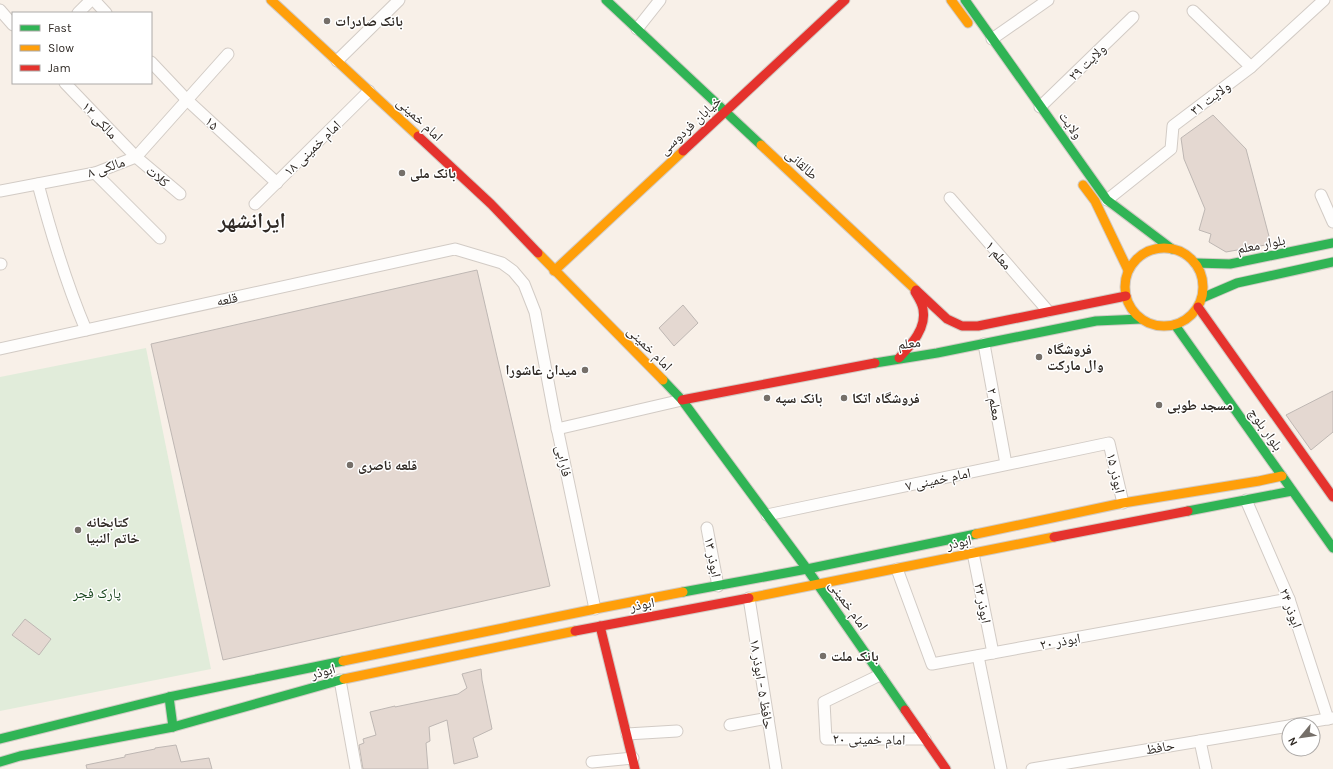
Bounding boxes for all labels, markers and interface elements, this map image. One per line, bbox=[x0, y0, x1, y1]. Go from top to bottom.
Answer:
legend bbox=[12, 12, 152, 84]
place label: بانک صادرات bbox=[335, 13, 403, 30]
marker: بانک صادرات bbox=[322, 16, 332, 26]
text: Fast bbox=[48, 21, 72, 35]
street label: ولایت ۲۹ bbox=[1065, 40, 1110, 84]
text: Slow bbox=[48, 41, 74, 55]
text: Jam bbox=[48, 61, 71, 75]
street label: ولایت ۳۱ bbox=[1187, 78, 1234, 119]
street label: خیابان فردوسی bbox=[656, 92, 725, 159]
street label: امام خمینی bbox=[392, 94, 446, 146]
street label: مالکی ۱۲ bbox=[78, 98, 121, 143]
street label: ولایت bbox=[1055, 108, 1086, 142]
street label: ۱۵ bbox=[201, 113, 222, 134]
street label: امام خمینی ۱۸ bbox=[280, 117, 345, 180]
street label: طالقانی bbox=[782, 145, 821, 184]
street label: مالکی ۸ bbox=[85, 153, 127, 182]
street label: کلات bbox=[143, 162, 173, 191]
place label: بانک ملی bbox=[410, 165, 456, 182]
marker: بانک ملی bbox=[397, 168, 407, 178]
district label: ایرانشهر bbox=[217, 208, 286, 234]
street label: بلوار معلم bbox=[1235, 231, 1287, 258]
street label: معلم ۱ bbox=[981, 237, 1016, 274]
street label: قلعه bbox=[215, 289, 239, 310]
street label: امام خمینی bbox=[623, 322, 676, 375]
street label: معلم bbox=[897, 334, 922, 354]
place label: فروشگاه وال مارکت bbox=[1047, 341, 1104, 374]
marker: فروشگاه وال مارکت bbox=[1034, 352, 1044, 362]
place label: میدان عاشورا bbox=[505, 362, 577, 379]
marker: میدان عاشورا bbox=[580, 365, 590, 375]
street label: معلم ۲ bbox=[982, 387, 1006, 422]
place label: بانک سپه bbox=[775, 390, 823, 407]
place label: فروشگاه اتکا bbox=[852, 390, 920, 407]
marker: بانک سپه bbox=[762, 393, 772, 403]
marker: فروشگاه اتکا bbox=[839, 393, 849, 403]
place label: مسجد طوبی bbox=[1167, 397, 1233, 414]
marker: مسجد طوبی bbox=[1154, 400, 1164, 410]
street label: بلوار بلوچ bbox=[1244, 404, 1287, 455]
street label: فارابی bbox=[552, 444, 575, 478]
street label: ابوذر ۱۵ bbox=[1103, 451, 1128, 495]
place label: قلعه ناصری bbox=[358, 457, 417, 474]
marker: قلعه ناصری bbox=[345, 460, 355, 470]
street label: امام خمینی ۷ bbox=[904, 464, 973, 496]
place label: کتابخانه خاتم النبیا bbox=[86, 514, 140, 548]
marker: کتابخانه خاتم النبیا bbox=[73, 525, 83, 535]
street label: ابوذر bbox=[944, 532, 973, 554]
street label: ابوذر ۱۳ bbox=[700, 535, 725, 579]
street label: امام خمینی bbox=[824, 577, 872, 634]
street label: ابوذر ۲۲ bbox=[970, 581, 995, 625]
park label: پارک فجر bbox=[72, 585, 121, 602]
street label: ابوذر ۲۴ bbox=[1276, 586, 1306, 630]
street label: ابوذر bbox=[627, 594, 656, 615]
street label: ابوذر ۲۰ bbox=[1038, 630, 1082, 653]
street label: حافظ ۵ - ابوذر ۱۸ bbox=[746, 638, 777, 731]
place label: بانک ملت bbox=[831, 648, 879, 665]
marker: بانک ملت bbox=[818, 651, 828, 661]
street label: ابوذر bbox=[308, 660, 337, 683]
north arrow bbox=[1281, 717, 1321, 757]
street label: امام خمینی ۲۰ bbox=[832, 730, 906, 750]
text: N bbox=[1285, 735, 1300, 748]
street label: حافظ bbox=[1144, 737, 1176, 758]

